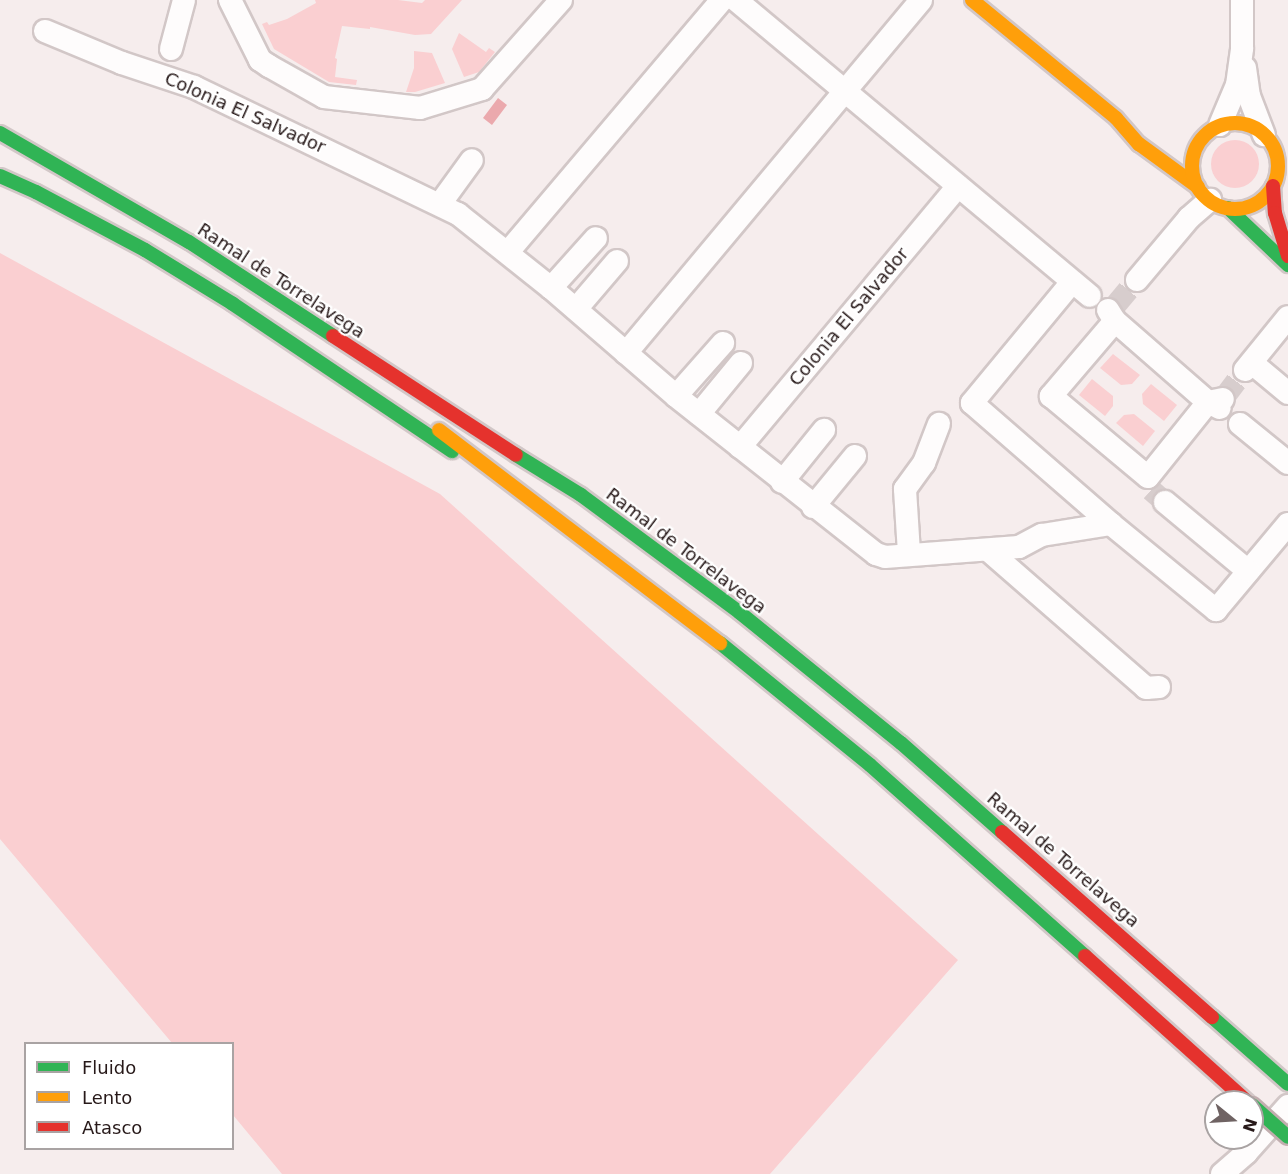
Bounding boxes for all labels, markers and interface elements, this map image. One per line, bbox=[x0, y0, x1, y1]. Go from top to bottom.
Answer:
street label: Colonia El Salvador bbox=[161, 68, 329, 158]
street label: Ramal de Torrelavega bbox=[193, 219, 369, 343]
street label: Colonia El Salvador bbox=[785, 243, 913, 391]
street label: Ramal de Torrelavega bbox=[602, 484, 770, 618]
street label: Ramal de Torrelavega bbox=[982, 788, 1144, 932]
legend bbox=[24, 1042, 234, 1150]
text: Fluido bbox=[82, 1057, 136, 1078]
text: Lento bbox=[82, 1087, 132, 1108]
north arrow bbox=[1204, 1090, 1264, 1150]
text: N bbox=[1239, 1116, 1261, 1134]
text: Atasco bbox=[82, 1117, 142, 1138]

